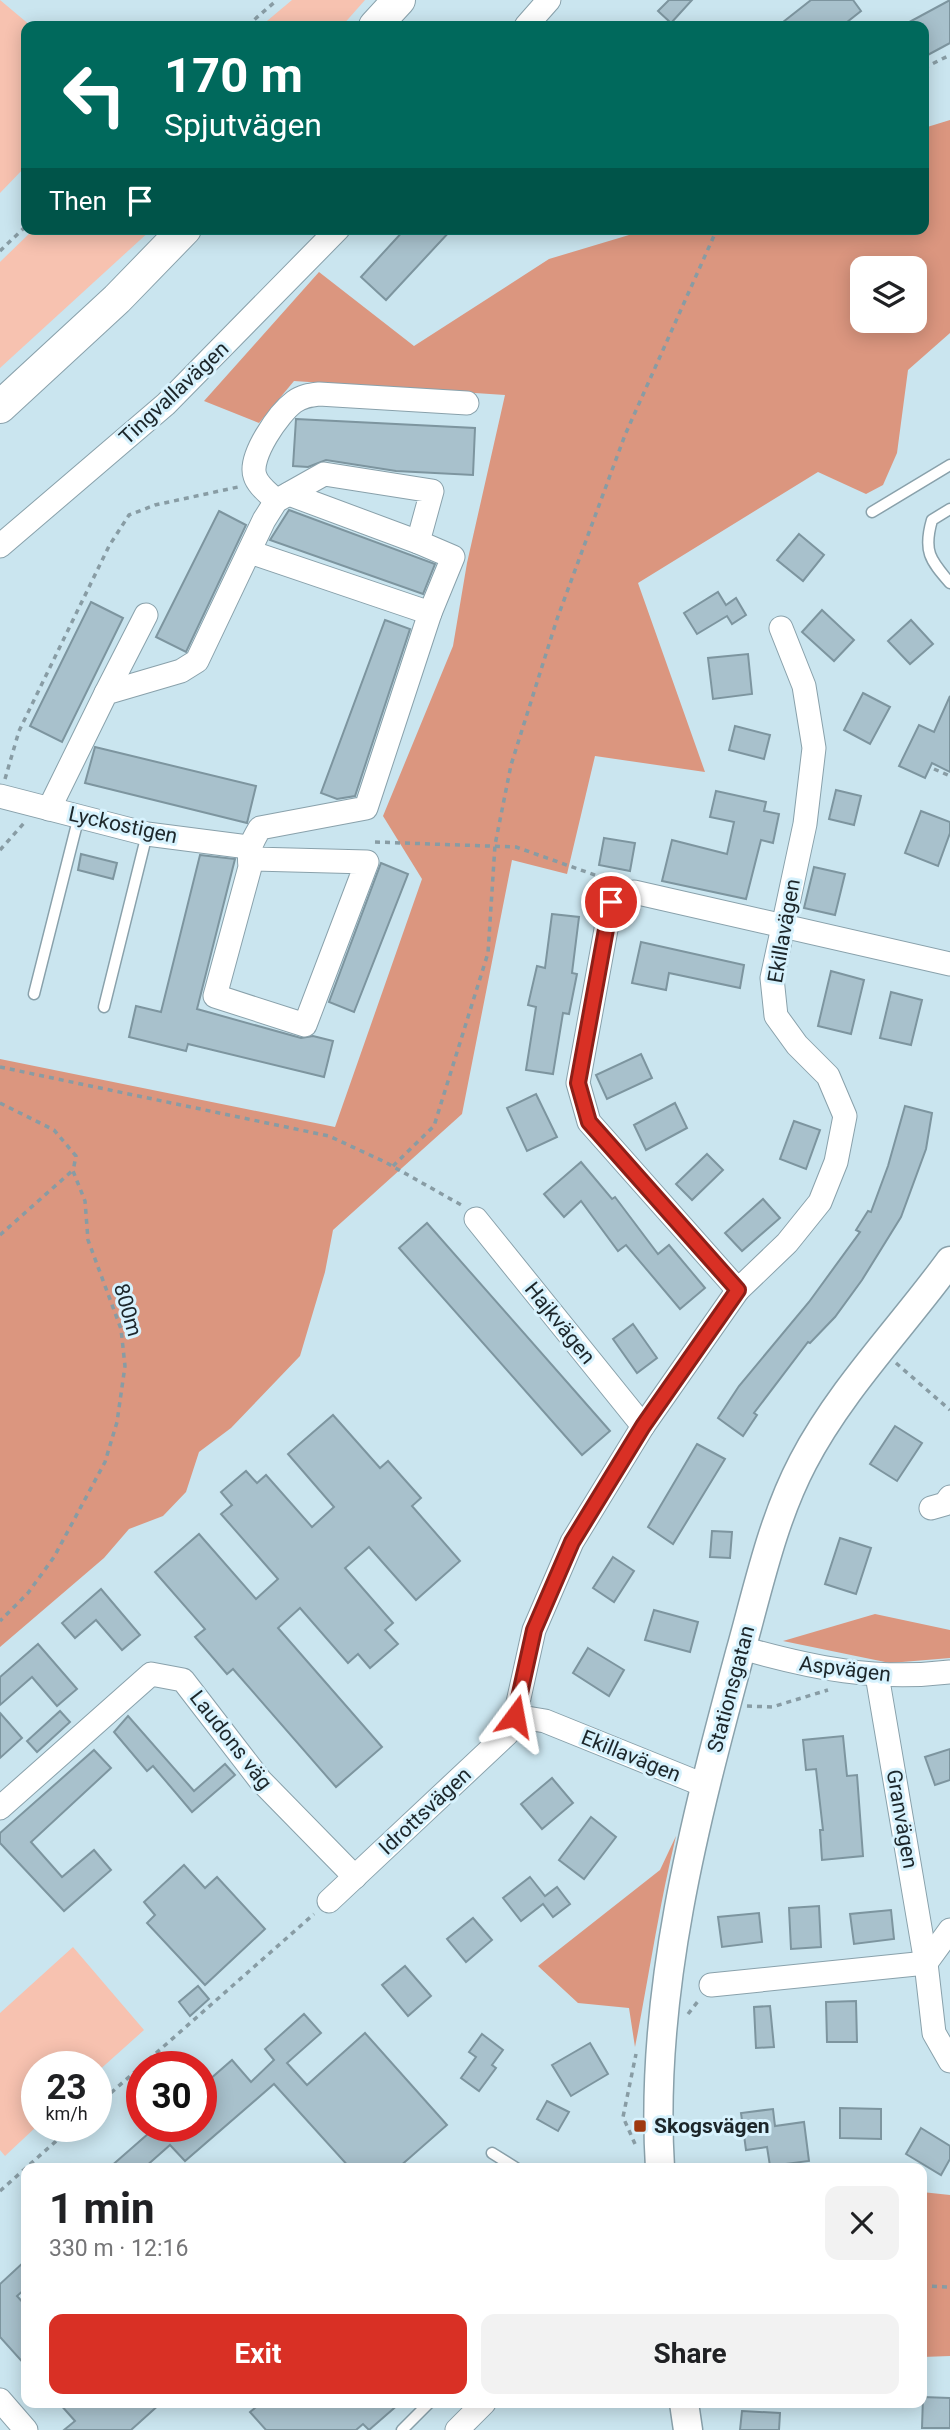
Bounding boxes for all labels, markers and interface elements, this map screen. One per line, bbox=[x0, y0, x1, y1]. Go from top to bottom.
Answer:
text: 170 m bbox=[164, 47, 303, 104]
icon: left bbox=[49, 49, 140, 140]
text: Spjutvägen bbox=[164, 106, 322, 144]
icon: arrive bbox=[121, 182, 159, 220]
text: Then bbox=[49, 186, 107, 216]
map controls bbox=[850, 256, 927, 333]
button: layers bbox=[850, 256, 927, 333]
street label: Tingvallavägen bbox=[115, 337, 233, 449]
street label: Lyckostigen bbox=[66, 802, 180, 848]
pin bbox=[581, 872, 641, 932]
street label: Ekillavägen bbox=[763, 877, 805, 985]
icon: arrive bbox=[592, 883, 630, 921]
street label: Hajkvägen bbox=[520, 1277, 600, 1369]
street label: 800m bbox=[109, 1281, 147, 1339]
street label: Stationsgatan bbox=[703, 1623, 759, 1755]
street label: Aspvägen bbox=[798, 1651, 892, 1687]
position arrow bbox=[478, 1679, 552, 1753]
street label: Laudons väg bbox=[185, 1686, 277, 1794]
street label: Ekillavägen bbox=[578, 1725, 684, 1787]
street label: Idrottsvägen bbox=[374, 1762, 476, 1860]
street label: Granvägen bbox=[881, 1768, 923, 1870]
speed limit sign: 30 bbox=[126, 2051, 217, 2142]
text: 23 bbox=[46, 2067, 87, 2108]
text: km/h bbox=[45, 2103, 88, 2124]
place label: Skogsvägen bbox=[654, 2114, 770, 2138]
marker: Skogsvägen bbox=[632, 2118, 648, 2134]
text: 1 min bbox=[49, 2184, 155, 2233]
button: close bbox=[825, 2186, 899, 2260]
text: 330 m · 12:16 bbox=[49, 2235, 188, 2262]
button: Exit bbox=[49, 2314, 467, 2394]
button: Share bbox=[481, 2314, 899, 2394]

